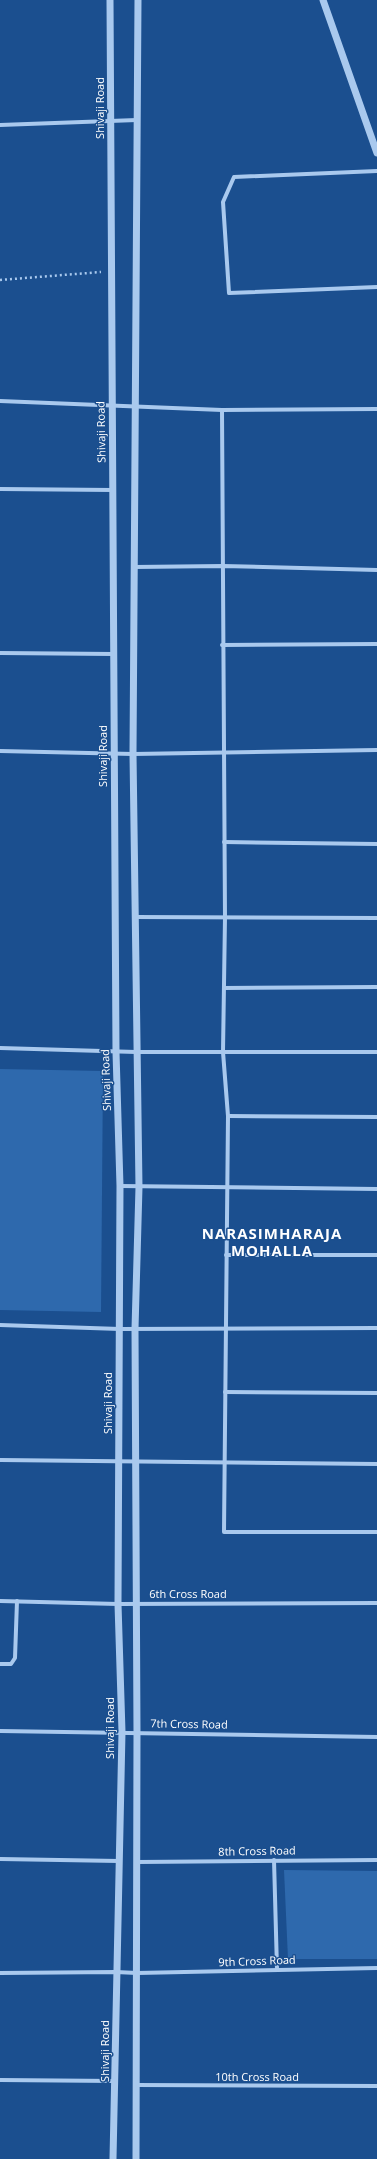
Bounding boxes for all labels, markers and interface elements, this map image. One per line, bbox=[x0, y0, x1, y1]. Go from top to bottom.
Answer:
street label: Shivaji Road bbox=[92, 77, 107, 139]
street label: Shivaji Road bbox=[92, 401, 109, 463]
street label: Shivaji Road bbox=[95, 725, 110, 787]
street label: Shivaji Road bbox=[97, 1049, 114, 1111]
district label: NARASIMHARAJA MOHALLA bbox=[202, 1223, 342, 1260]
street label: Shivaji Road bbox=[100, 1372, 115, 1434]
street label: 6th Cross Road bbox=[149, 1586, 227, 1601]
street label: Shivaji Road bbox=[102, 1697, 117, 1759]
street label: 7th Cross Road bbox=[150, 1715, 228, 1732]
street label: 8th Cross Road bbox=[218, 1842, 296, 1859]
street label: 9th Cross Road bbox=[218, 1952, 296, 1969]
street label: Shivaji Road bbox=[97, 2020, 112, 2082]
street label: 10th Cross Road bbox=[215, 2069, 299, 2084]

